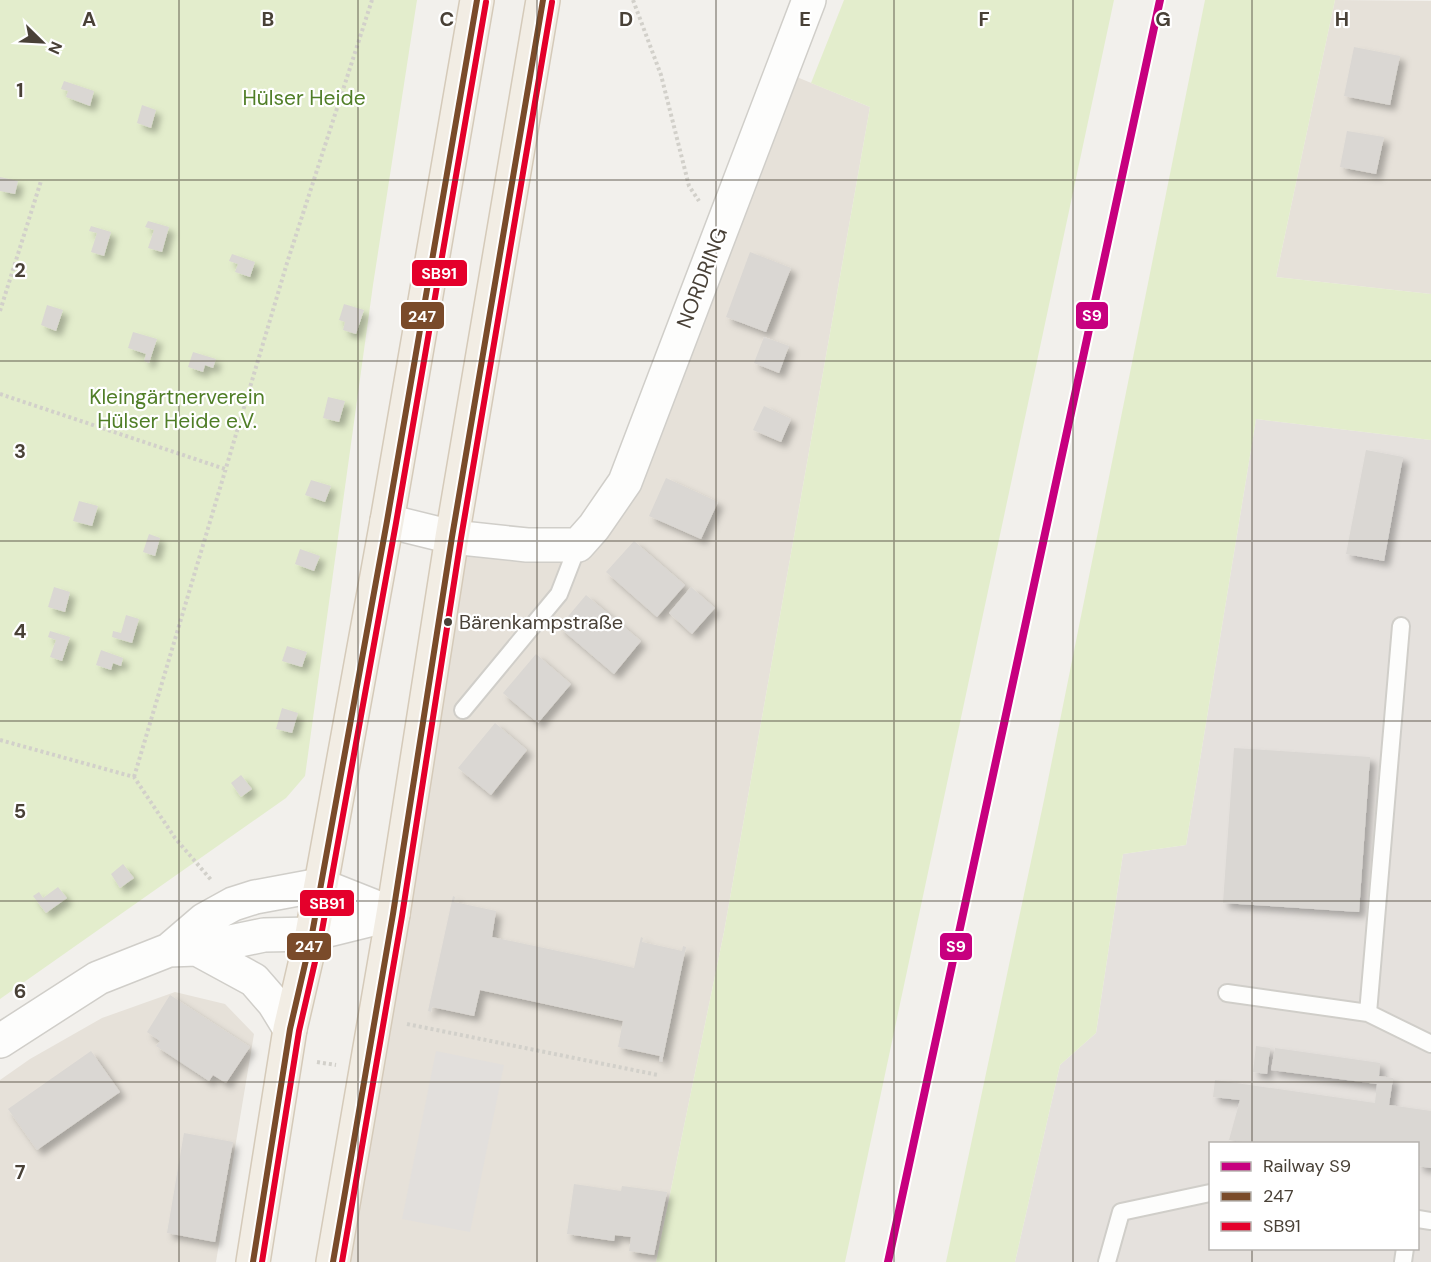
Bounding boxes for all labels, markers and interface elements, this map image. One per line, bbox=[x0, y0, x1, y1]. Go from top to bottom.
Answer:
text: A bbox=[82, 6, 96, 32]
text: B bbox=[262, 6, 274, 32]
text: C bbox=[440, 6, 454, 32]
text: D bbox=[619, 6, 633, 32]
text: E bbox=[799, 6, 811, 32]
text: F bbox=[978, 6, 990, 32]
text: G bbox=[1155, 6, 1171, 32]
text: H bbox=[1335, 6, 1349, 32]
north arrow bbox=[12, 12, 72, 72]
text: N bbox=[43, 38, 67, 57]
text: 1 bbox=[16, 77, 24, 103]
park label: Hülser Heide bbox=[242, 84, 366, 112]
street label: NORDRING bbox=[670, 224, 734, 332]
text: 2 bbox=[14, 257, 26, 283]
line badge: SB91 bbox=[411, 259, 468, 287]
text: SB91 bbox=[421, 263, 457, 284]
line badge: 247 bbox=[400, 301, 445, 330]
line badge: S9 bbox=[1075, 301, 1109, 330]
text: S9 bbox=[1082, 305, 1102, 326]
text: 247 bbox=[408, 306, 436, 327]
park label: Kleingärtnerverein Hülser Heide e.V. bbox=[89, 383, 265, 435]
text: 3 bbox=[14, 438, 26, 464]
place label: Bärenkampstraße bbox=[459, 609, 623, 635]
marker: Bärenkampstraße bbox=[442, 616, 454, 628]
text: 4 bbox=[14, 618, 27, 644]
text: 5 bbox=[14, 798, 26, 824]
line badge: SB91 bbox=[299, 889, 355, 917]
text: SB91 bbox=[309, 893, 345, 914]
line badge: 247 bbox=[286, 932, 332, 961]
line badge: S9 bbox=[939, 932, 973, 961]
text: 247 bbox=[295, 936, 323, 957]
text: S9 bbox=[946, 936, 966, 957]
text: 6 bbox=[14, 978, 26, 1004]
legend bbox=[1209, 1142, 1419, 1250]
text: Railway S9 bbox=[1263, 1154, 1351, 1178]
text: 7 bbox=[15, 1159, 26, 1185]
text: 247 bbox=[1263, 1184, 1294, 1208]
text: SB91 bbox=[1263, 1214, 1301, 1238]

